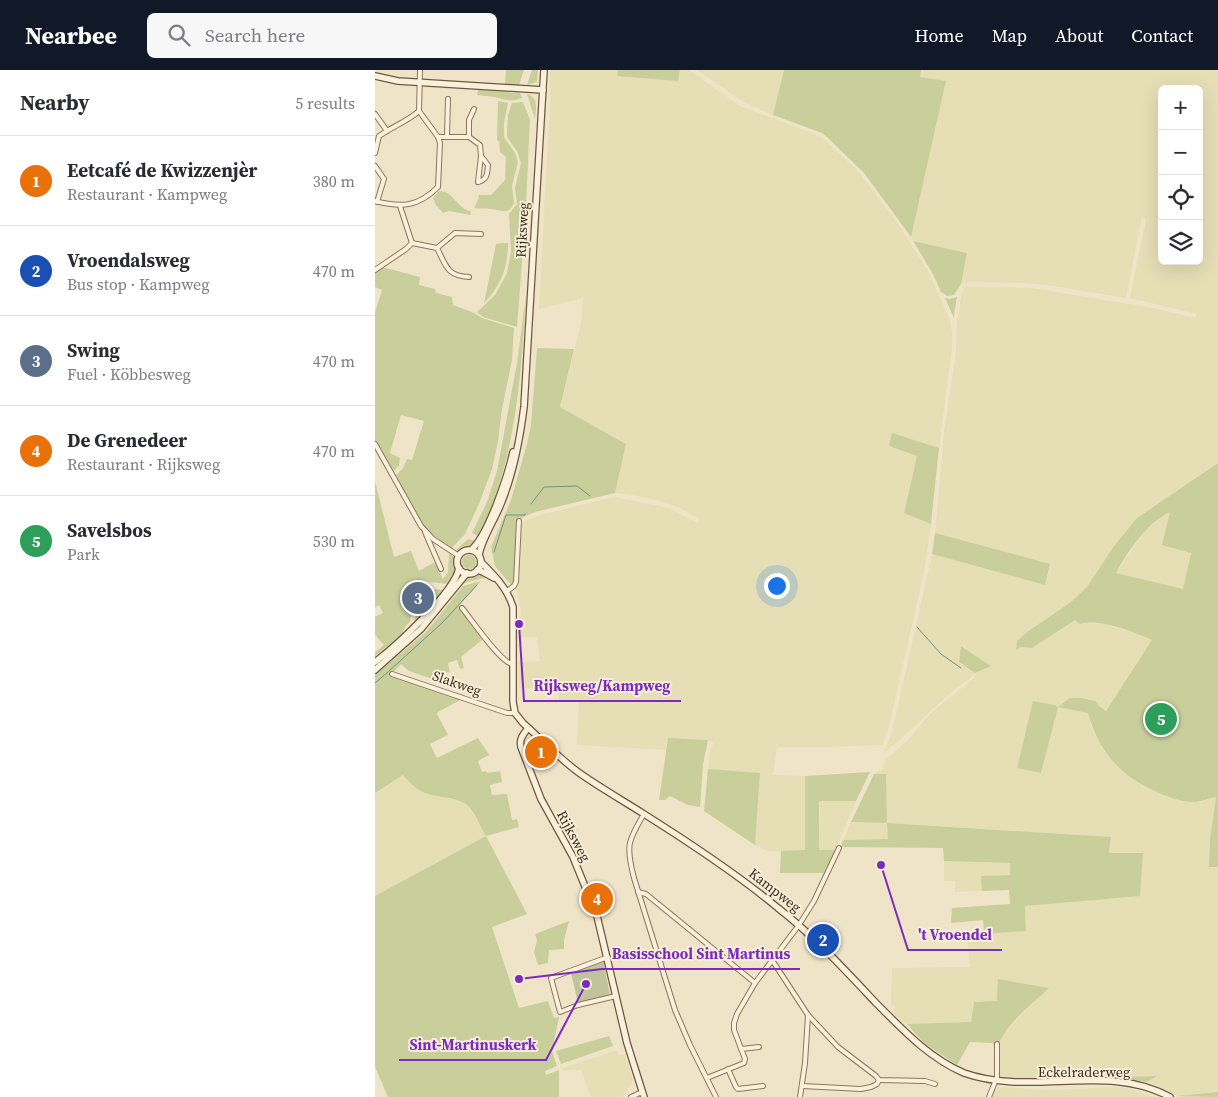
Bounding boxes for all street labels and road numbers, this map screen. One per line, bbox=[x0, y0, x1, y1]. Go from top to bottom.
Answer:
street label: Rijksweg bbox=[511, 202, 533, 258]
street label: Slakweg bbox=[430, 665, 484, 701]
street label: Rijksweg bbox=[552, 807, 596, 865]
street label: Kampweg bbox=[745, 863, 805, 917]
street label: Eckelraderweg bbox=[1038, 1062, 1130, 1082]

